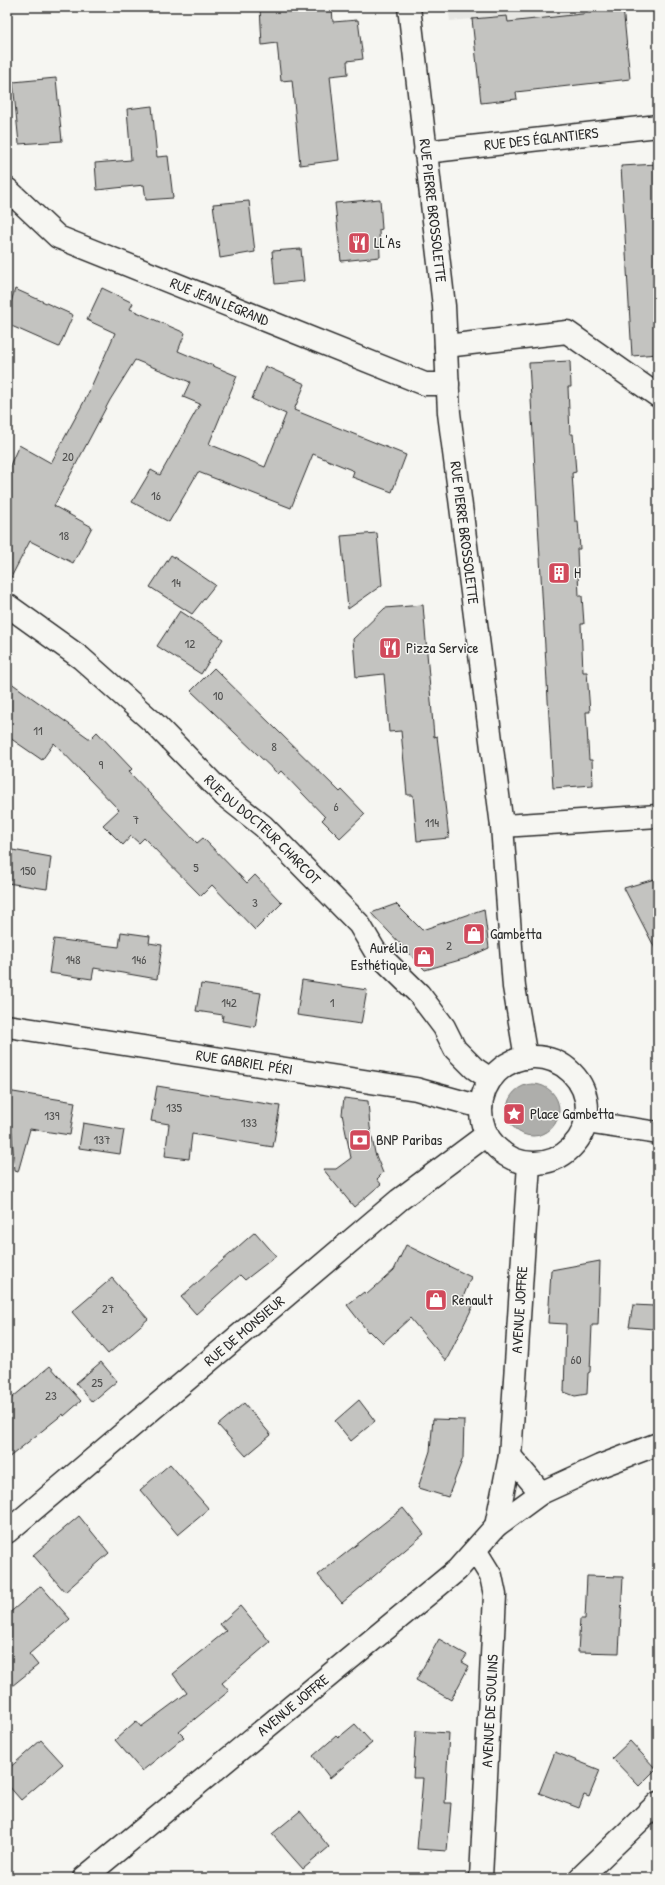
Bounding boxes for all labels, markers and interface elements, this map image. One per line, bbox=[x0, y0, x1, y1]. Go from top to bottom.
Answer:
street label: RUE DES ÉGLANTIERS bbox=[483, 122, 600, 155]
street label: RUE PIERRE BROSSOLETTE bbox=[415, 138, 452, 284]
restaurant icon: LL'As bbox=[346, 230, 372, 256]
place label: LL'As bbox=[374, 232, 401, 253]
street label: RUE JEAN LEGRAND bbox=[167, 272, 273, 331]
house number: 20 bbox=[62, 447, 74, 465]
street label: RUE PIERRE BROSSOLETTE bbox=[445, 460, 485, 606]
house number: 16 bbox=[151, 486, 161, 504]
house number: 18 bbox=[59, 526, 70, 544]
building icon: H bbox=[546, 560, 572, 586]
place label: H bbox=[574, 562, 581, 583]
house number: 14 bbox=[171, 573, 181, 591]
house number: 12 bbox=[185, 634, 195, 652]
restaurant icon: Pizza Service bbox=[377, 635, 403, 661]
place label: Pizza Service bbox=[406, 637, 479, 658]
house number: 10 bbox=[213, 686, 223, 704]
house number: 11 bbox=[33, 721, 43, 739]
house number: 8 bbox=[271, 737, 277, 755]
house number: 9 bbox=[99, 755, 104, 773]
street label: RUE DU DOCTEUR CHARCOT bbox=[200, 770, 326, 890]
house number: 6 bbox=[333, 797, 339, 815]
house number: 7 bbox=[133, 810, 139, 828]
house number: 114 bbox=[425, 813, 439, 831]
house number: 5 bbox=[193, 858, 199, 876]
house number: 150 bbox=[20, 861, 36, 879]
house number: 3 bbox=[252, 893, 258, 911]
shop icon: Gambetta bbox=[461, 921, 487, 947]
place label: Gambetta bbox=[490, 923, 542, 944]
house number: 2 bbox=[446, 936, 452, 954]
place label: Aurélia Esthétique bbox=[351, 937, 408, 975]
shop icon: Aurélia Esthétique bbox=[411, 944, 437, 970]
house number: 148 bbox=[65, 950, 81, 968]
house number: 146 bbox=[132, 950, 146, 968]
house number: 142 bbox=[221, 993, 237, 1011]
house number: 1 bbox=[330, 993, 335, 1011]
street label: RUE GABRIEL PÉRI bbox=[194, 1044, 294, 1080]
house number: 135 bbox=[166, 1098, 183, 1116]
place icon: Place Gambetta bbox=[501, 1101, 527, 1127]
place label: Place Gambetta bbox=[530, 1103, 614, 1124]
house number: 139 bbox=[44, 1106, 60, 1124]
house number: 133 bbox=[241, 1113, 257, 1131]
bank icon: BNP Paribas bbox=[347, 1127, 373, 1153]
place label: BNP Paribas bbox=[376, 1129, 443, 1150]
house number: 137 bbox=[94, 1130, 110, 1148]
street label: AVENUE JOFFRE bbox=[506, 1265, 532, 1354]
shop icon: Renault bbox=[423, 1287, 449, 1313]
place label: Renault bbox=[452, 1289, 493, 1310]
street label: RUE DE MONSIEUR bbox=[199, 1290, 289, 1371]
house number: 27 bbox=[102, 1299, 114, 1317]
house number: 60 bbox=[570, 1350, 582, 1368]
house number: 25 bbox=[91, 1373, 103, 1391]
house number: 23 bbox=[45, 1386, 57, 1404]
street label: AVENUE DE SOULINS bbox=[476, 1654, 503, 1768]
street label: AVENUE JOFFRE bbox=[252, 1669, 333, 1741]

